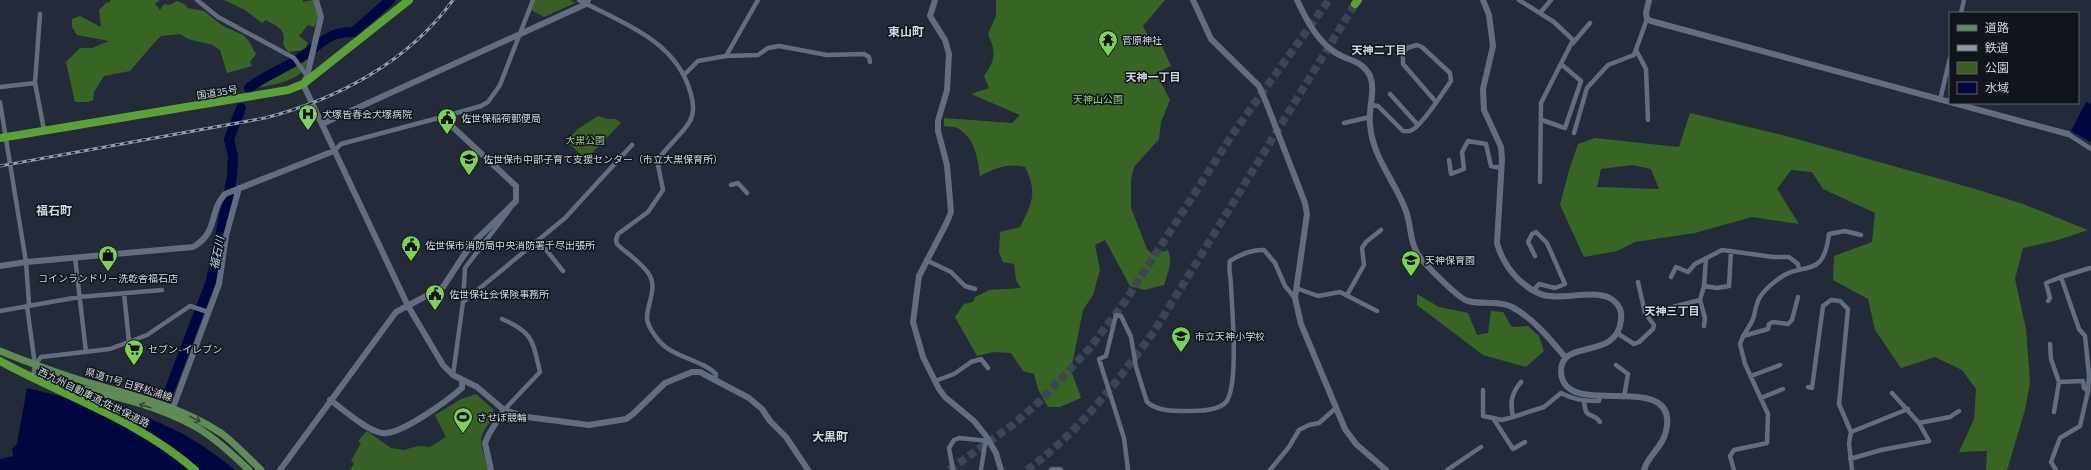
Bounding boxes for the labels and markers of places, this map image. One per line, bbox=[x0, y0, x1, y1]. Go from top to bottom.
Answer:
temple icon: 菅原神社 bbox=[1097, 29, 1119, 57]
place label: 菅原神社 bbox=[1122, 34, 1162, 46]
hospital icon: 犬塚皆春会犬塚病院 bbox=[297, 103, 319, 131]
public building icon: 佐世保稲荷郵便局 bbox=[436, 107, 458, 135]
place label: 犬塚皆春会犬塚病院 bbox=[322, 108, 412, 120]
place label: 佐世保稲荷郵便局 bbox=[461, 112, 541, 124]
school or university icon: 佐世保市中部子育て支援センター（市立大黒保育所） bbox=[458, 148, 480, 176]
place label: 佐世保市中部子育て支援センター（市立大黒保育所） bbox=[483, 153, 723, 165]
public building icon: 佐世保市消防局中央消防署千尽出張所 bbox=[400, 234, 422, 262]
place label: 佐世保市消防局中央消防署千尽出張所 bbox=[425, 239, 595, 251]
shop icon: コインランドリー洗乾舎福石店 bbox=[97, 244, 119, 272]
school or university icon: 天神保育園 bbox=[1400, 249, 1422, 277]
place label: 天神保育園 bbox=[1425, 254, 1475, 266]
place label: コインランドリー洗乾舎福石店 bbox=[38, 272, 178, 284]
public building icon: 佐世保社会保険事務所 bbox=[424, 283, 446, 311]
place label: 佐世保社会保険事務所 bbox=[449, 288, 549, 300]
school or university icon: 市立天神小学校 bbox=[1170, 325, 1192, 353]
place label: 市立天神小学校 bbox=[1195, 330, 1265, 342]
supermarket icon: セブン-イレブン bbox=[123, 338, 145, 366]
place label: セブン-イレブン bbox=[148, 343, 222, 355]
sports icon: させぼ競輪 bbox=[452, 406, 474, 434]
place label: させぼ競輪 bbox=[477, 411, 527, 423]

